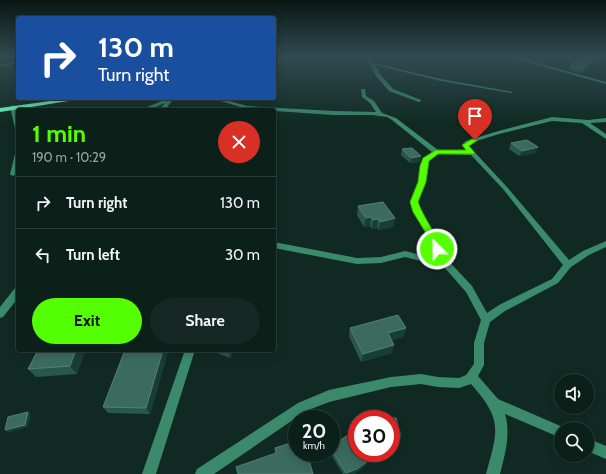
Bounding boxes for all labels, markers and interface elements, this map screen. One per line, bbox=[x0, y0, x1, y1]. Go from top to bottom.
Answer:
text: 130 m bbox=[98, 30, 174, 64]
icon: right bbox=[32, 32, 84, 84]
text: Turn right bbox=[98, 64, 169, 86]
pin bbox=[458, 99, 492, 140]
icon: arrive bbox=[464, 105, 486, 127]
text: 1 min bbox=[32, 119, 86, 148]
button: close bbox=[218, 121, 260, 163]
text: 190 m · 10:29 bbox=[32, 149, 106, 165]
icon: right bbox=[32, 192, 54, 214]
text: Turn right bbox=[66, 194, 127, 212]
text: 130 m bbox=[220, 194, 260, 212]
position arrow bbox=[416, 228, 458, 270]
icon: left bbox=[32, 244, 54, 266]
text: Turn left bbox=[66, 246, 120, 264]
text: 30 m bbox=[225, 246, 260, 264]
button: Exit bbox=[32, 298, 142, 344]
button: Share bbox=[150, 298, 260, 344]
map controls bbox=[554, 374, 594, 462]
button: sound bbox=[554, 374, 594, 414]
speed limit sign: 30 bbox=[348, 410, 400, 462]
text: 20 bbox=[302, 419, 326, 443]
button: search bbox=[554, 422, 594, 462]
text: km/h bbox=[303, 439, 325, 452]

